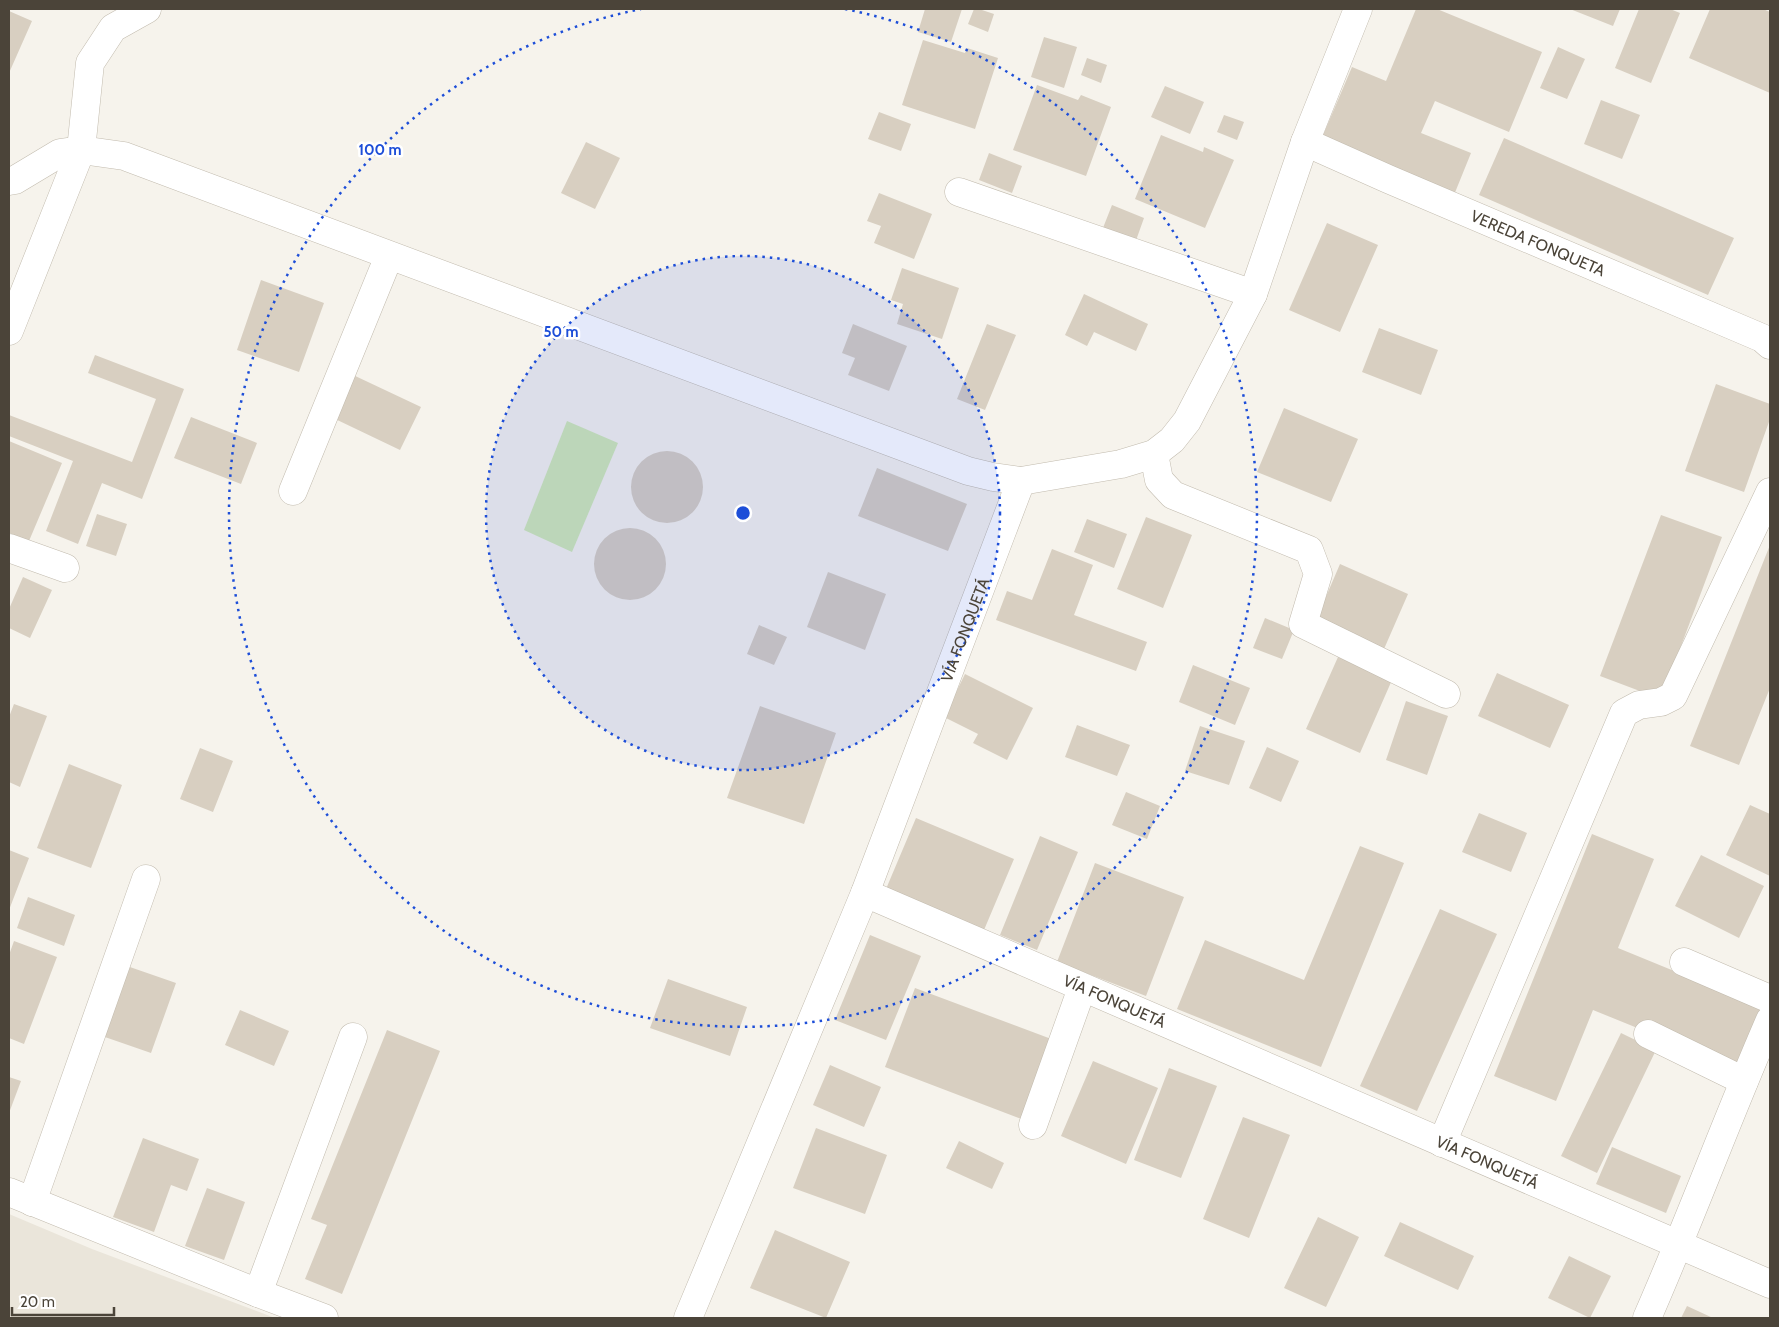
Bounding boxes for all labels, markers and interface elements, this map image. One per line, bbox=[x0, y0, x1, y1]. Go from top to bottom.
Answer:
text: 100 m bbox=[358, 141, 402, 159]
street label: VEREDA FONQUETA bbox=[1468, 206, 1608, 280]
text: 50 m bbox=[543, 323, 579, 341]
centre of rings bbox=[734, 504, 752, 522]
street label: VÍA FONQUETÁ bbox=[937, 575, 994, 684]
street label: VÍA FONQUETÁ bbox=[1060, 971, 1169, 1032]
street label: VÍA FONQUETÁ bbox=[1433, 1132, 1541, 1193]
scale bar bbox=[12, 1284, 115, 1316]
text: 20 m bbox=[20, 1293, 55, 1311]

